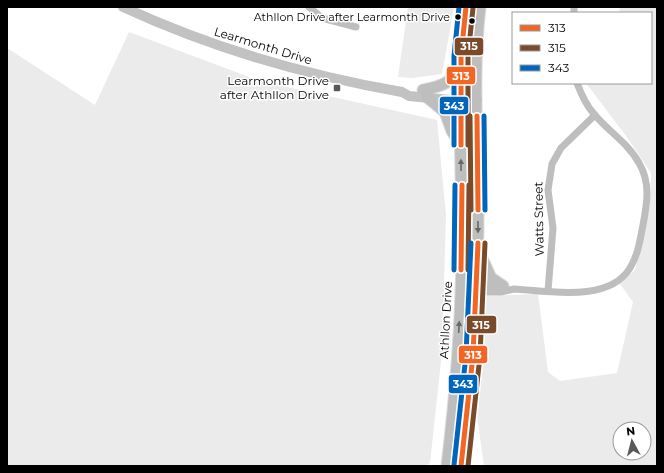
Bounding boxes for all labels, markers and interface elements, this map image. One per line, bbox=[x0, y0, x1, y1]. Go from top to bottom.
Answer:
place label: Athllon Drive after Learmonth Drive bbox=[254, 10, 450, 24]
marker: Athllon Drive after Learmonth Drive bbox=[453, 12, 463, 22]
legend bbox=[512, 12, 652, 84]
unlabelled marker bbox=[467, 16, 477, 26]
text: 313 bbox=[548, 20, 566, 35]
street label: Learmonth Drive bbox=[212, 23, 314, 68]
line badge: 315 bbox=[454, 37, 484, 56]
text: 315 bbox=[459, 39, 478, 53]
text: 315 bbox=[548, 40, 566, 55]
text: 343 bbox=[548, 60, 570, 75]
line badge: 313 bbox=[446, 66, 476, 85]
text: 313 bbox=[451, 69, 470, 83]
place label: Learmonth Drive after Athllon Drive bbox=[220, 73, 329, 102]
marker: Learmonth Drive after Athllon Drive bbox=[332, 83, 342, 93]
line badge: 343 bbox=[439, 96, 469, 115]
text: 343 bbox=[443, 99, 465, 113]
one-way arrow bbox=[458, 158, 464, 171]
street label: Watts Street bbox=[530, 181, 547, 256]
one-way arrow bbox=[475, 221, 481, 234]
street label: Athllon Drive bbox=[436, 281, 455, 359]
line badge: 315 bbox=[466, 315, 497, 334]
text: 315 bbox=[471, 318, 490, 332]
one-way arrow bbox=[456, 321, 463, 333]
line badge: 313 bbox=[458, 345, 488, 364]
text: 313 bbox=[463, 348, 482, 362]
line badge: 343 bbox=[448, 374, 478, 394]
text: 343 bbox=[452, 377, 474, 391]
north arrow bbox=[612, 421, 652, 461]
text: N bbox=[626, 424, 636, 439]

